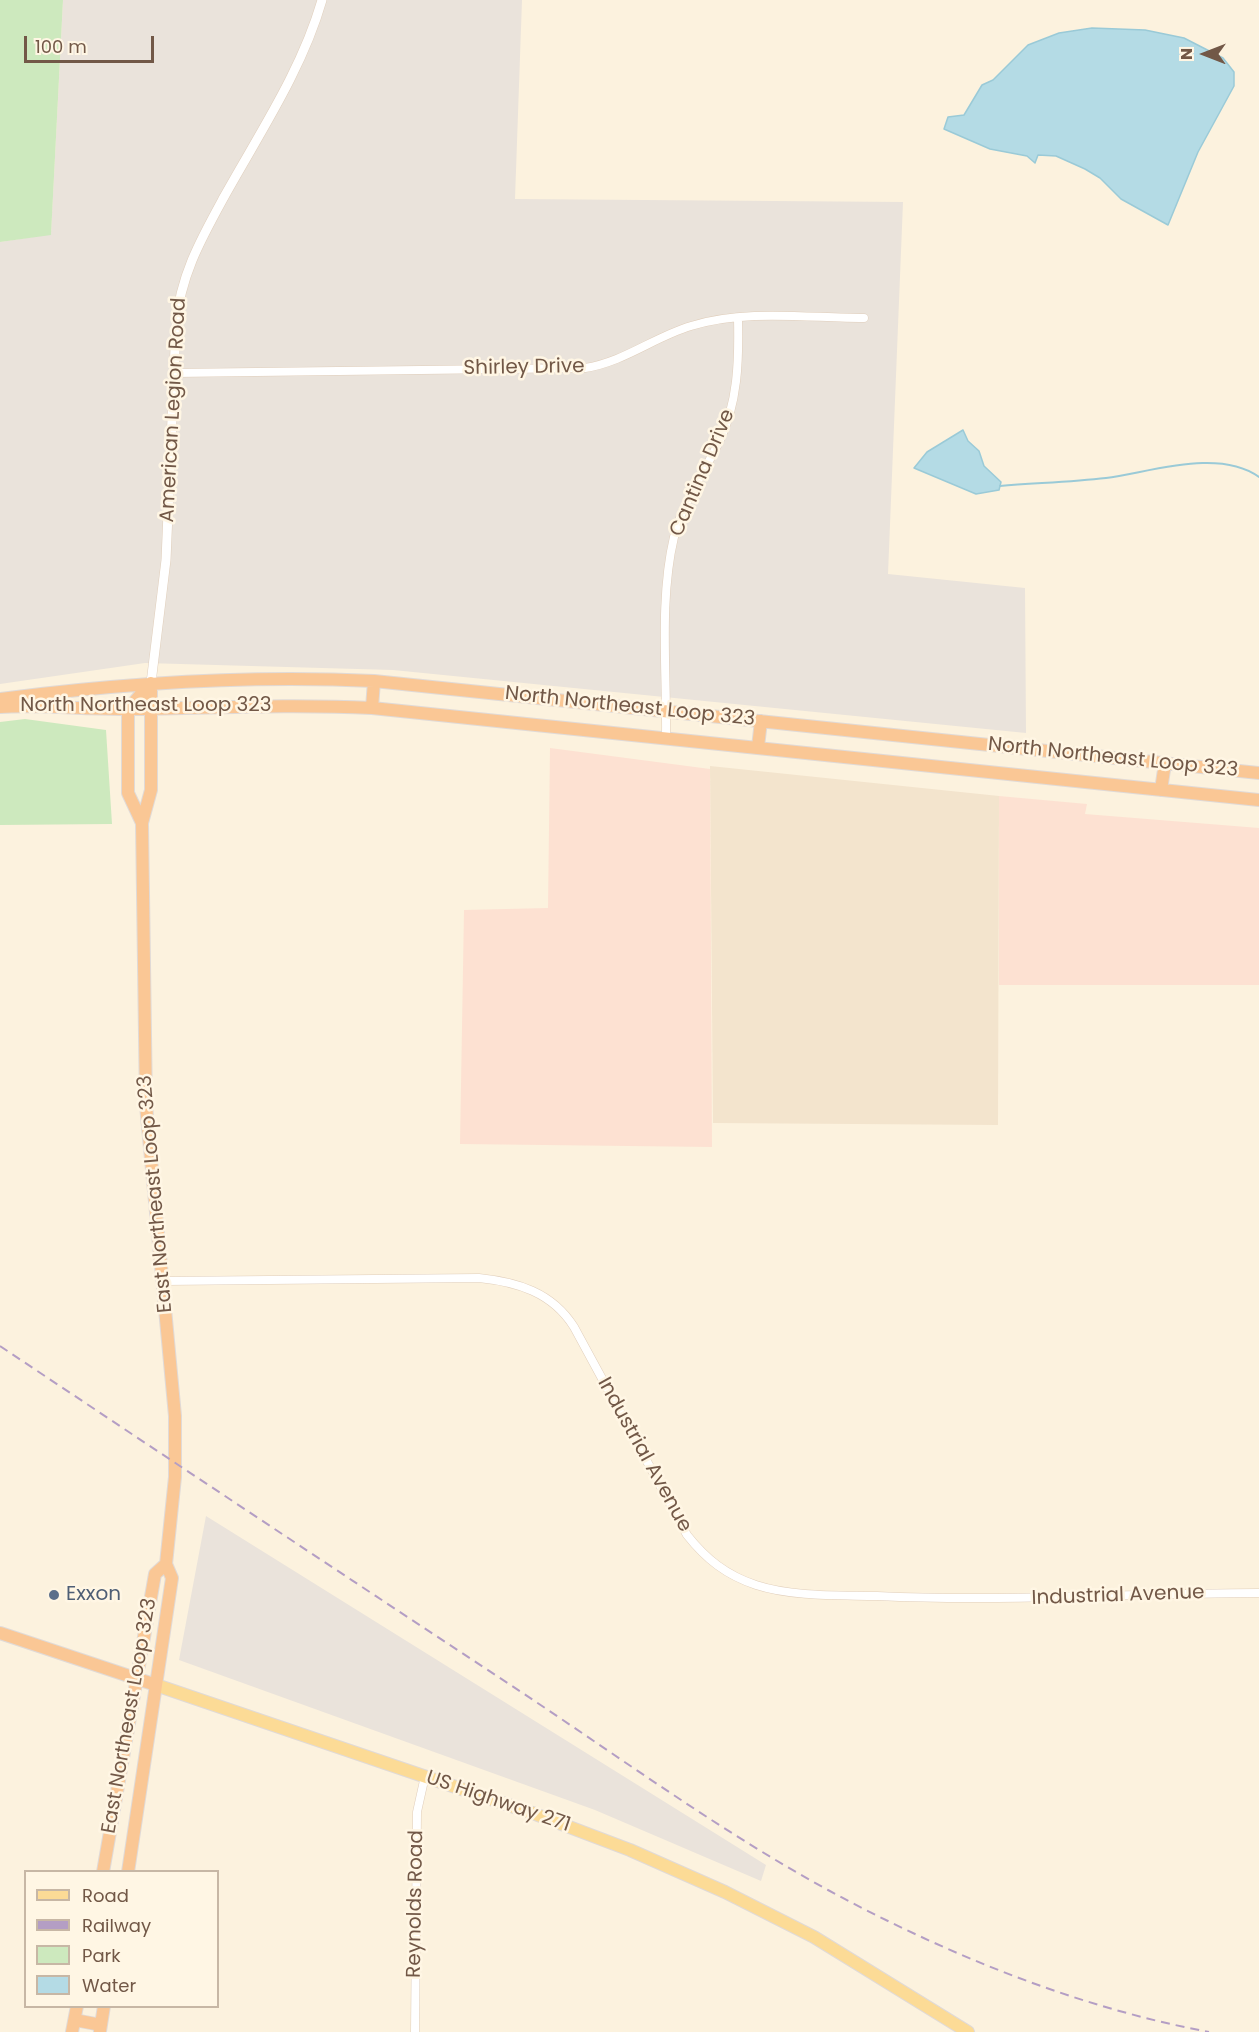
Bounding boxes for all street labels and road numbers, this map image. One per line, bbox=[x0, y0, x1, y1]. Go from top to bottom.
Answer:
street label: American Legion Road bbox=[156, 297, 192, 523]
street label: Shirley Drive bbox=[463, 355, 585, 381]
street label: Cantina Drive bbox=[665, 406, 741, 540]
street label: North Northeast Loop 323 bbox=[504, 682, 756, 732]
street label: North Northeast Loop 323 bbox=[20, 694, 272, 718]
street label: North Northeast Loop 323 bbox=[987, 733, 1239, 783]
street label: East Northeast Loop 323 bbox=[134, 1074, 178, 1314]
street label: Industrial Avenue bbox=[592, 1374, 696, 1536]
street label: Industrial Avenue bbox=[1031, 1581, 1205, 1611]
street label: East Northeast Loop 323 bbox=[97, 1597, 163, 1835]
street label: US Highway 271 bbox=[423, 1766, 573, 1838]
street label: Reynolds Road bbox=[403, 1830, 429, 1978]

